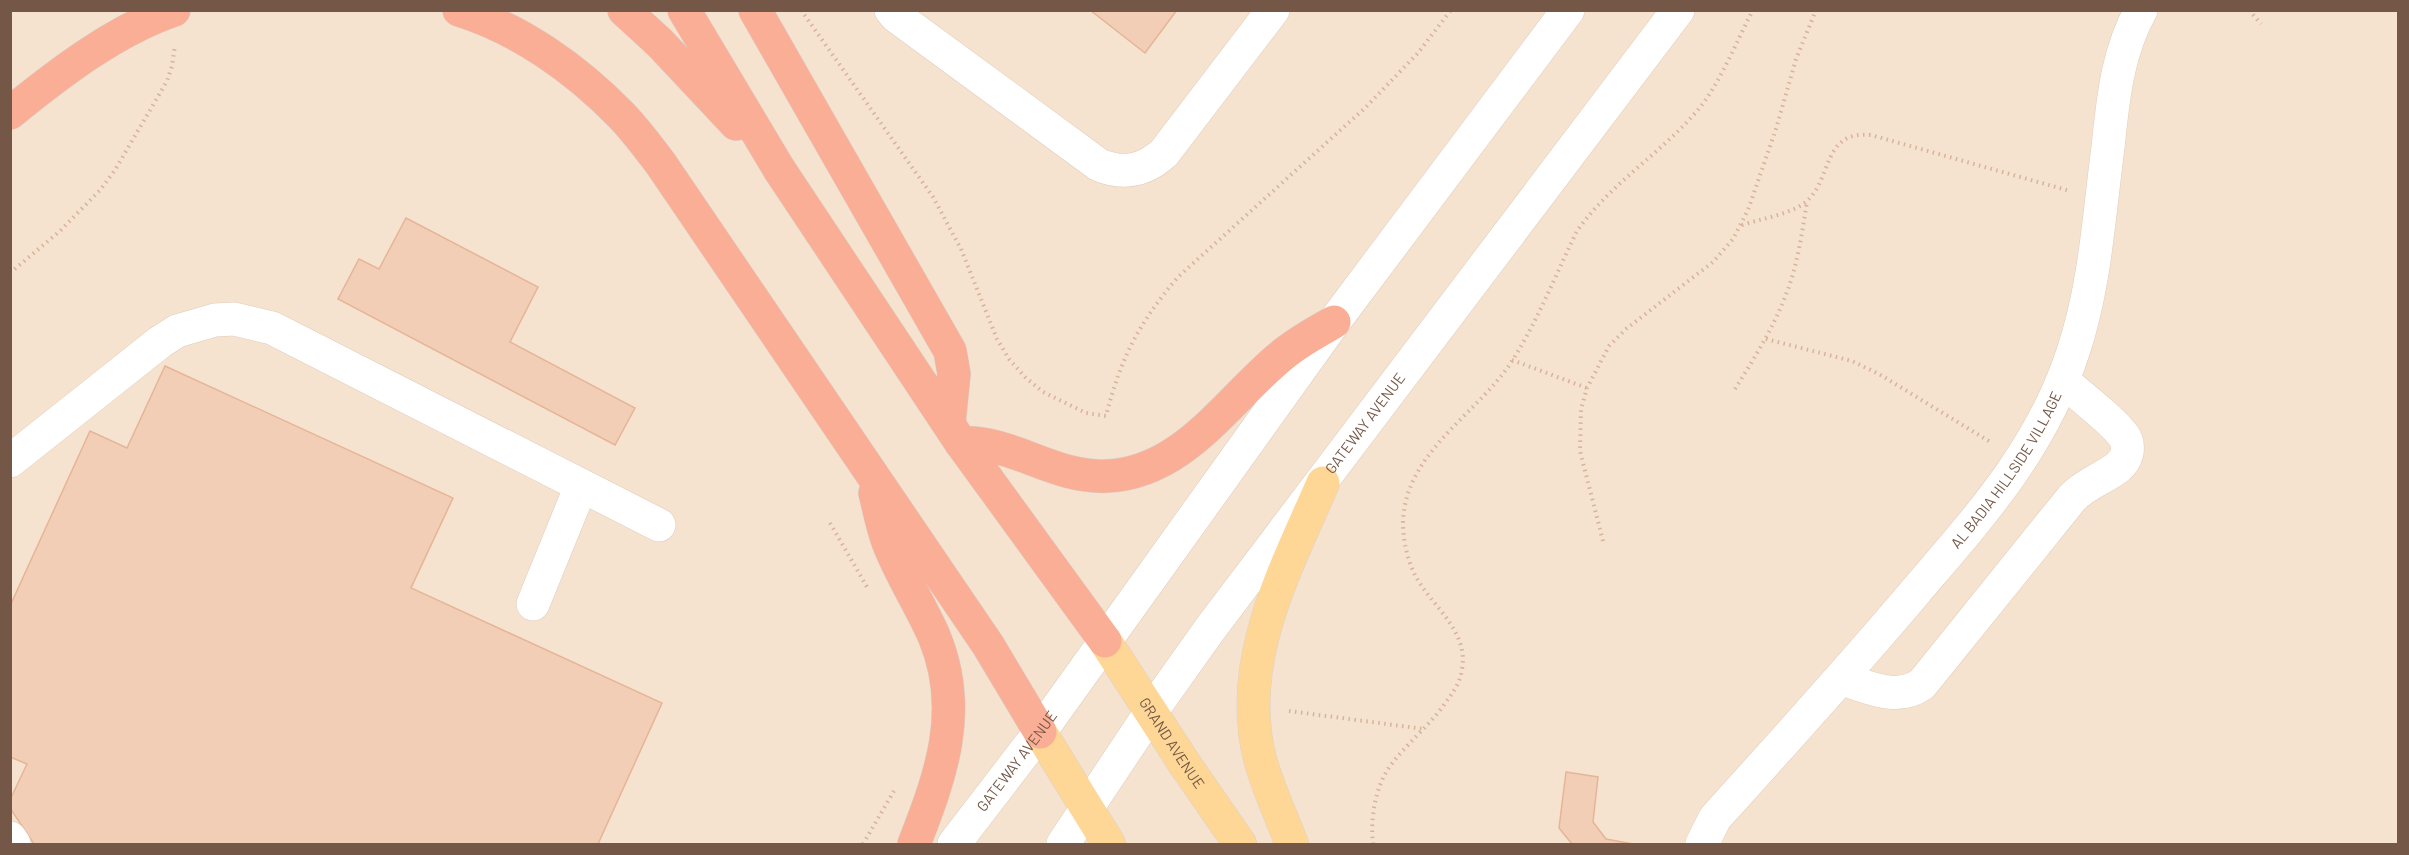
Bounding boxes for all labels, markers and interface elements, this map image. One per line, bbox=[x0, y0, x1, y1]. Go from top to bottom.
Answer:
street label: GATEWAY AVENUE bbox=[1321, 369, 1408, 477]
street label: AL BADIA HILLSIDE VILLAGE bbox=[1946, 388, 2065, 552]
street label: GRAND AVENUE bbox=[1136, 694, 1209, 792]
street label: GATEWAY AVENUE bbox=[972, 707, 1060, 815]

